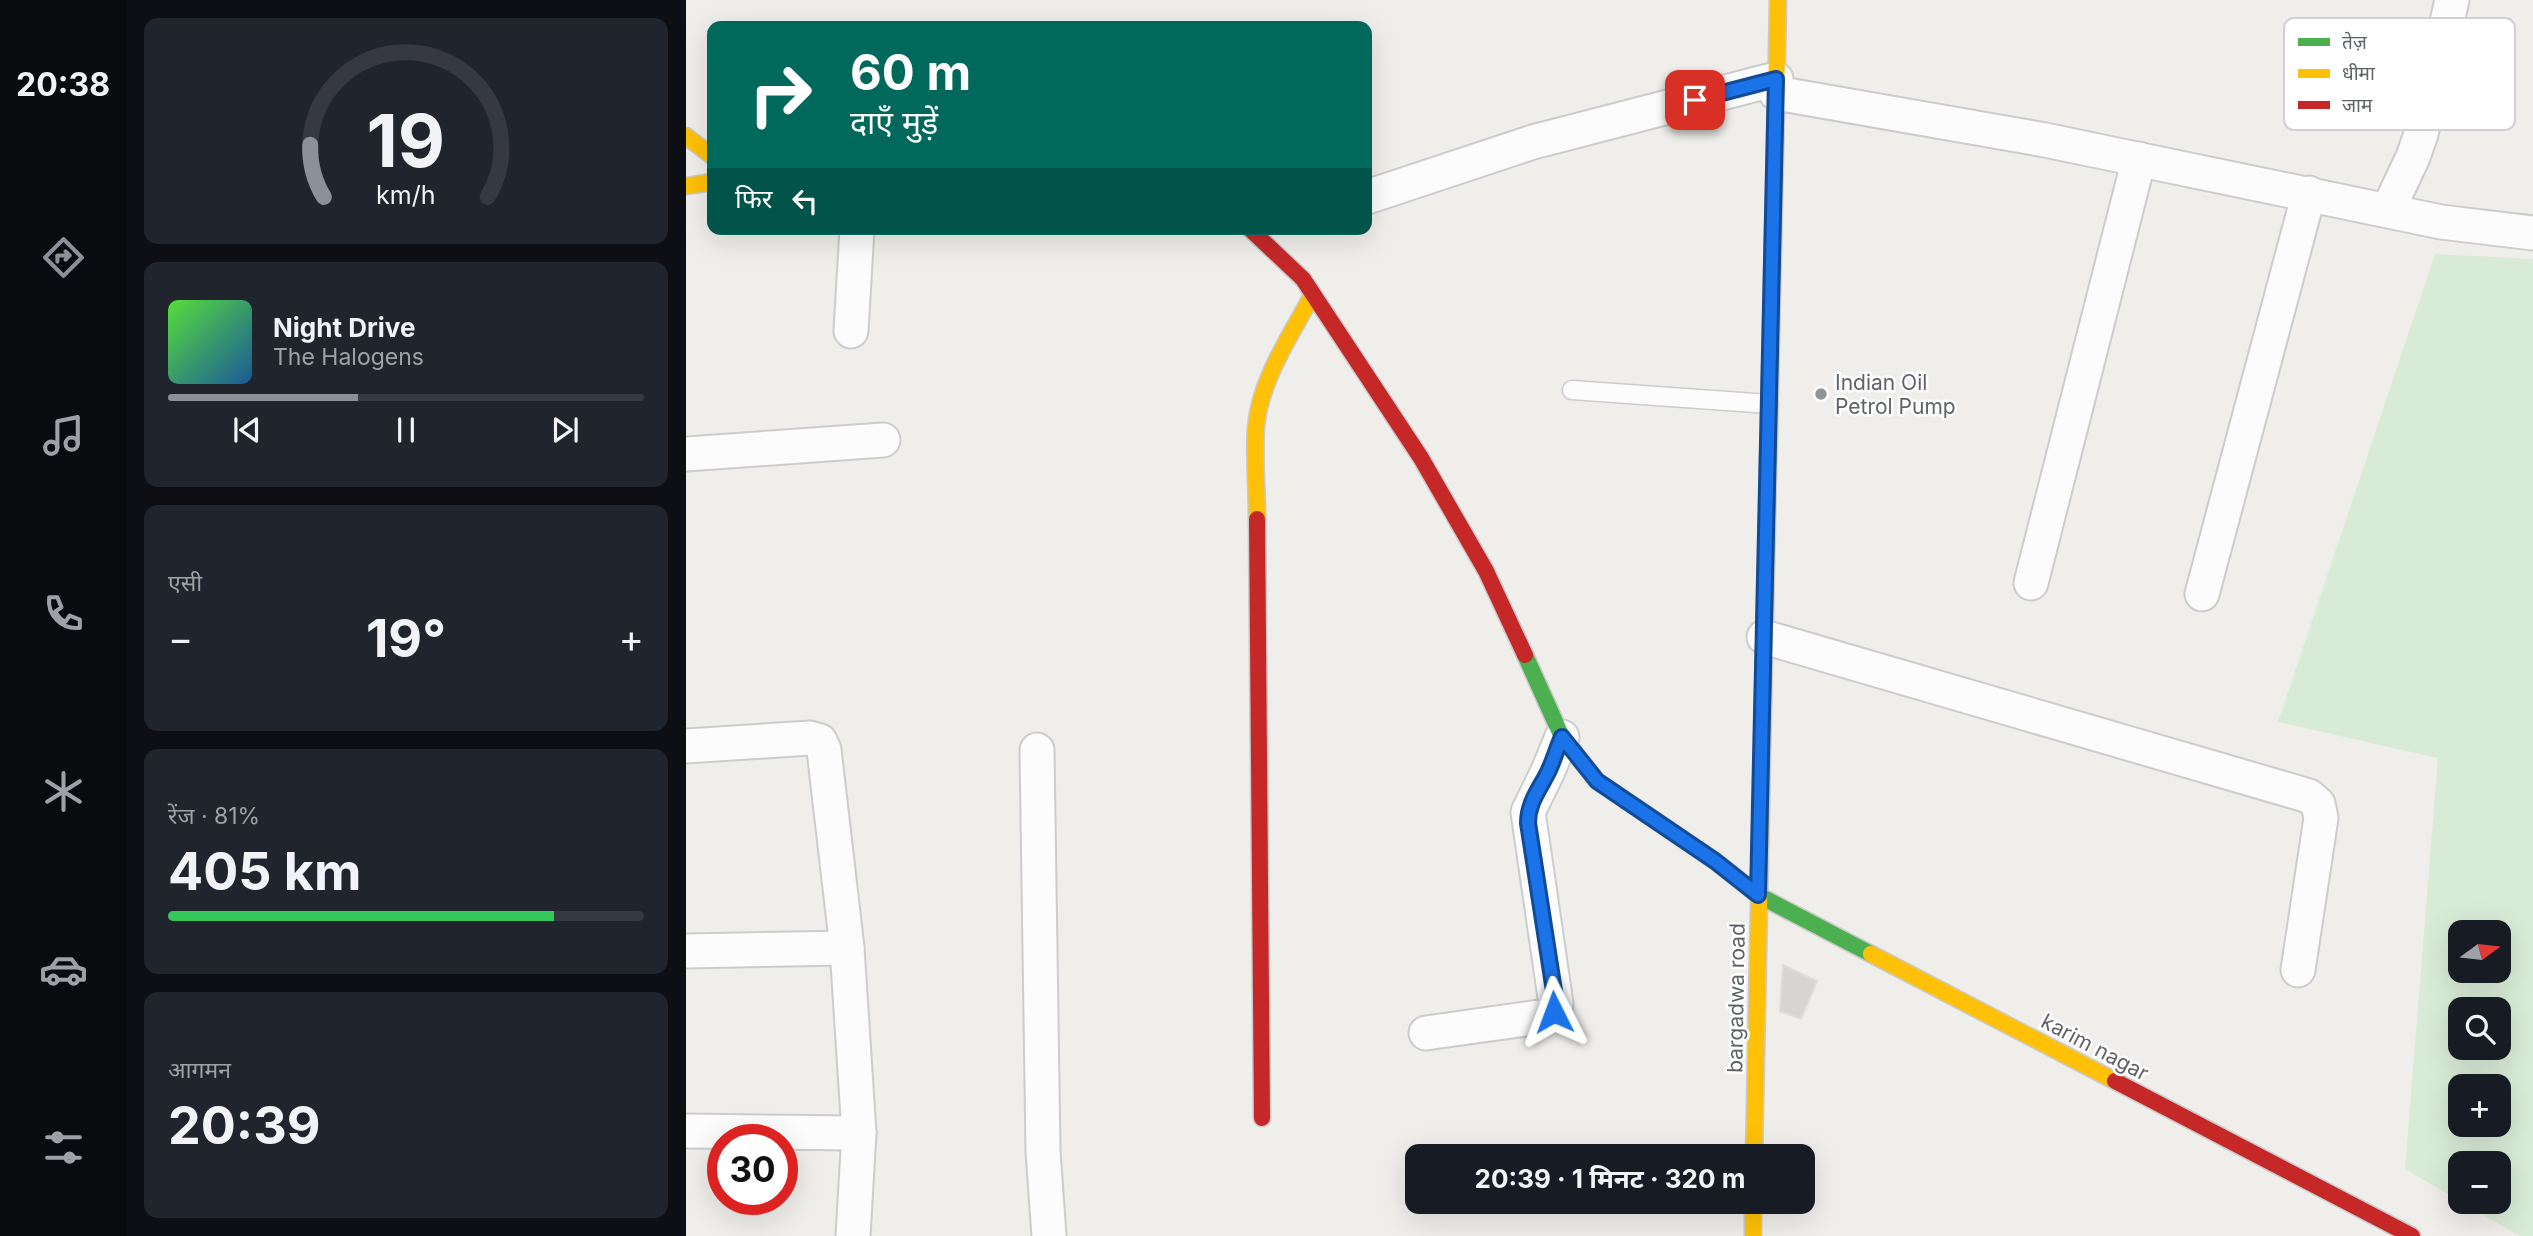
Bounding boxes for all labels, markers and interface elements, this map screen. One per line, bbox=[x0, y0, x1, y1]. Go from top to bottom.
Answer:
legend bbox=[2284, 18, 2515, 130]
text: तेज़ bbox=[2342, 31, 2368, 54]
text: 60 m bbox=[850, 43, 971, 102]
icon: right bbox=[735, 49, 826, 140]
text: धीमा bbox=[2342, 62, 2376, 85]
text: 20:38 bbox=[16, 65, 110, 104]
pin bbox=[1665, 70, 1725, 130]
icon: arrive bbox=[1676, 81, 1714, 119]
text: जाम bbox=[2342, 94, 2373, 117]
text: 19 bbox=[367, 96, 445, 185]
text: दाएँ मुड़ें bbox=[850, 103, 938, 142]
text: km/h bbox=[376, 180, 436, 210]
icon: left bbox=[786, 182, 824, 220]
text: फिर bbox=[735, 183, 772, 214]
icon: directions bbox=[39, 233, 88, 282]
text: Night Drive bbox=[273, 312, 415, 343]
text: The Halogens bbox=[273, 343, 424, 371]
place label: Indian Oil Petrol Pump bbox=[1835, 370, 1956, 419]
marker: Indian Oil Petrol Pump bbox=[1813, 386, 1829, 402]
icon: music bbox=[39, 411, 88, 460]
icon: previous bbox=[228, 411, 266, 449]
icon: pause bbox=[387, 411, 425, 449]
icon: next bbox=[546, 411, 584, 449]
text: एसी bbox=[168, 569, 202, 597]
icon: phone bbox=[39, 589, 88, 638]
text: 19° bbox=[366, 607, 446, 670]
text: − bbox=[168, 615, 193, 661]
text: + bbox=[619, 615, 644, 661]
icon: climate bbox=[39, 767, 88, 816]
text: रेंज · 81% bbox=[168, 802, 260, 830]
text: 405 km bbox=[168, 840, 361, 903]
north arrow bbox=[2448, 920, 2511, 984]
map controls bbox=[2448, 920, 2511, 1214]
street label: bargadwa road bbox=[1722, 923, 1750, 1073]
icon: car bbox=[39, 945, 88, 994]
position arrow bbox=[1517, 975, 1591, 1049]
button: search bbox=[2448, 997, 2511, 1060]
street label: karim nagar bbox=[2037, 1008, 2153, 1086]
text: आगमन bbox=[168, 1056, 231, 1084]
button: + bbox=[2448, 1074, 2511, 1137]
text: 20:39 bbox=[168, 1094, 321, 1157]
icon: filters bbox=[39, 1123, 88, 1172]
speed limit sign: 30 bbox=[707, 1124, 798, 1215]
button: − bbox=[2448, 1151, 2511, 1214]
text: 20:39 · 1 मिनट · 320 m bbox=[1475, 1163, 1745, 1194]

